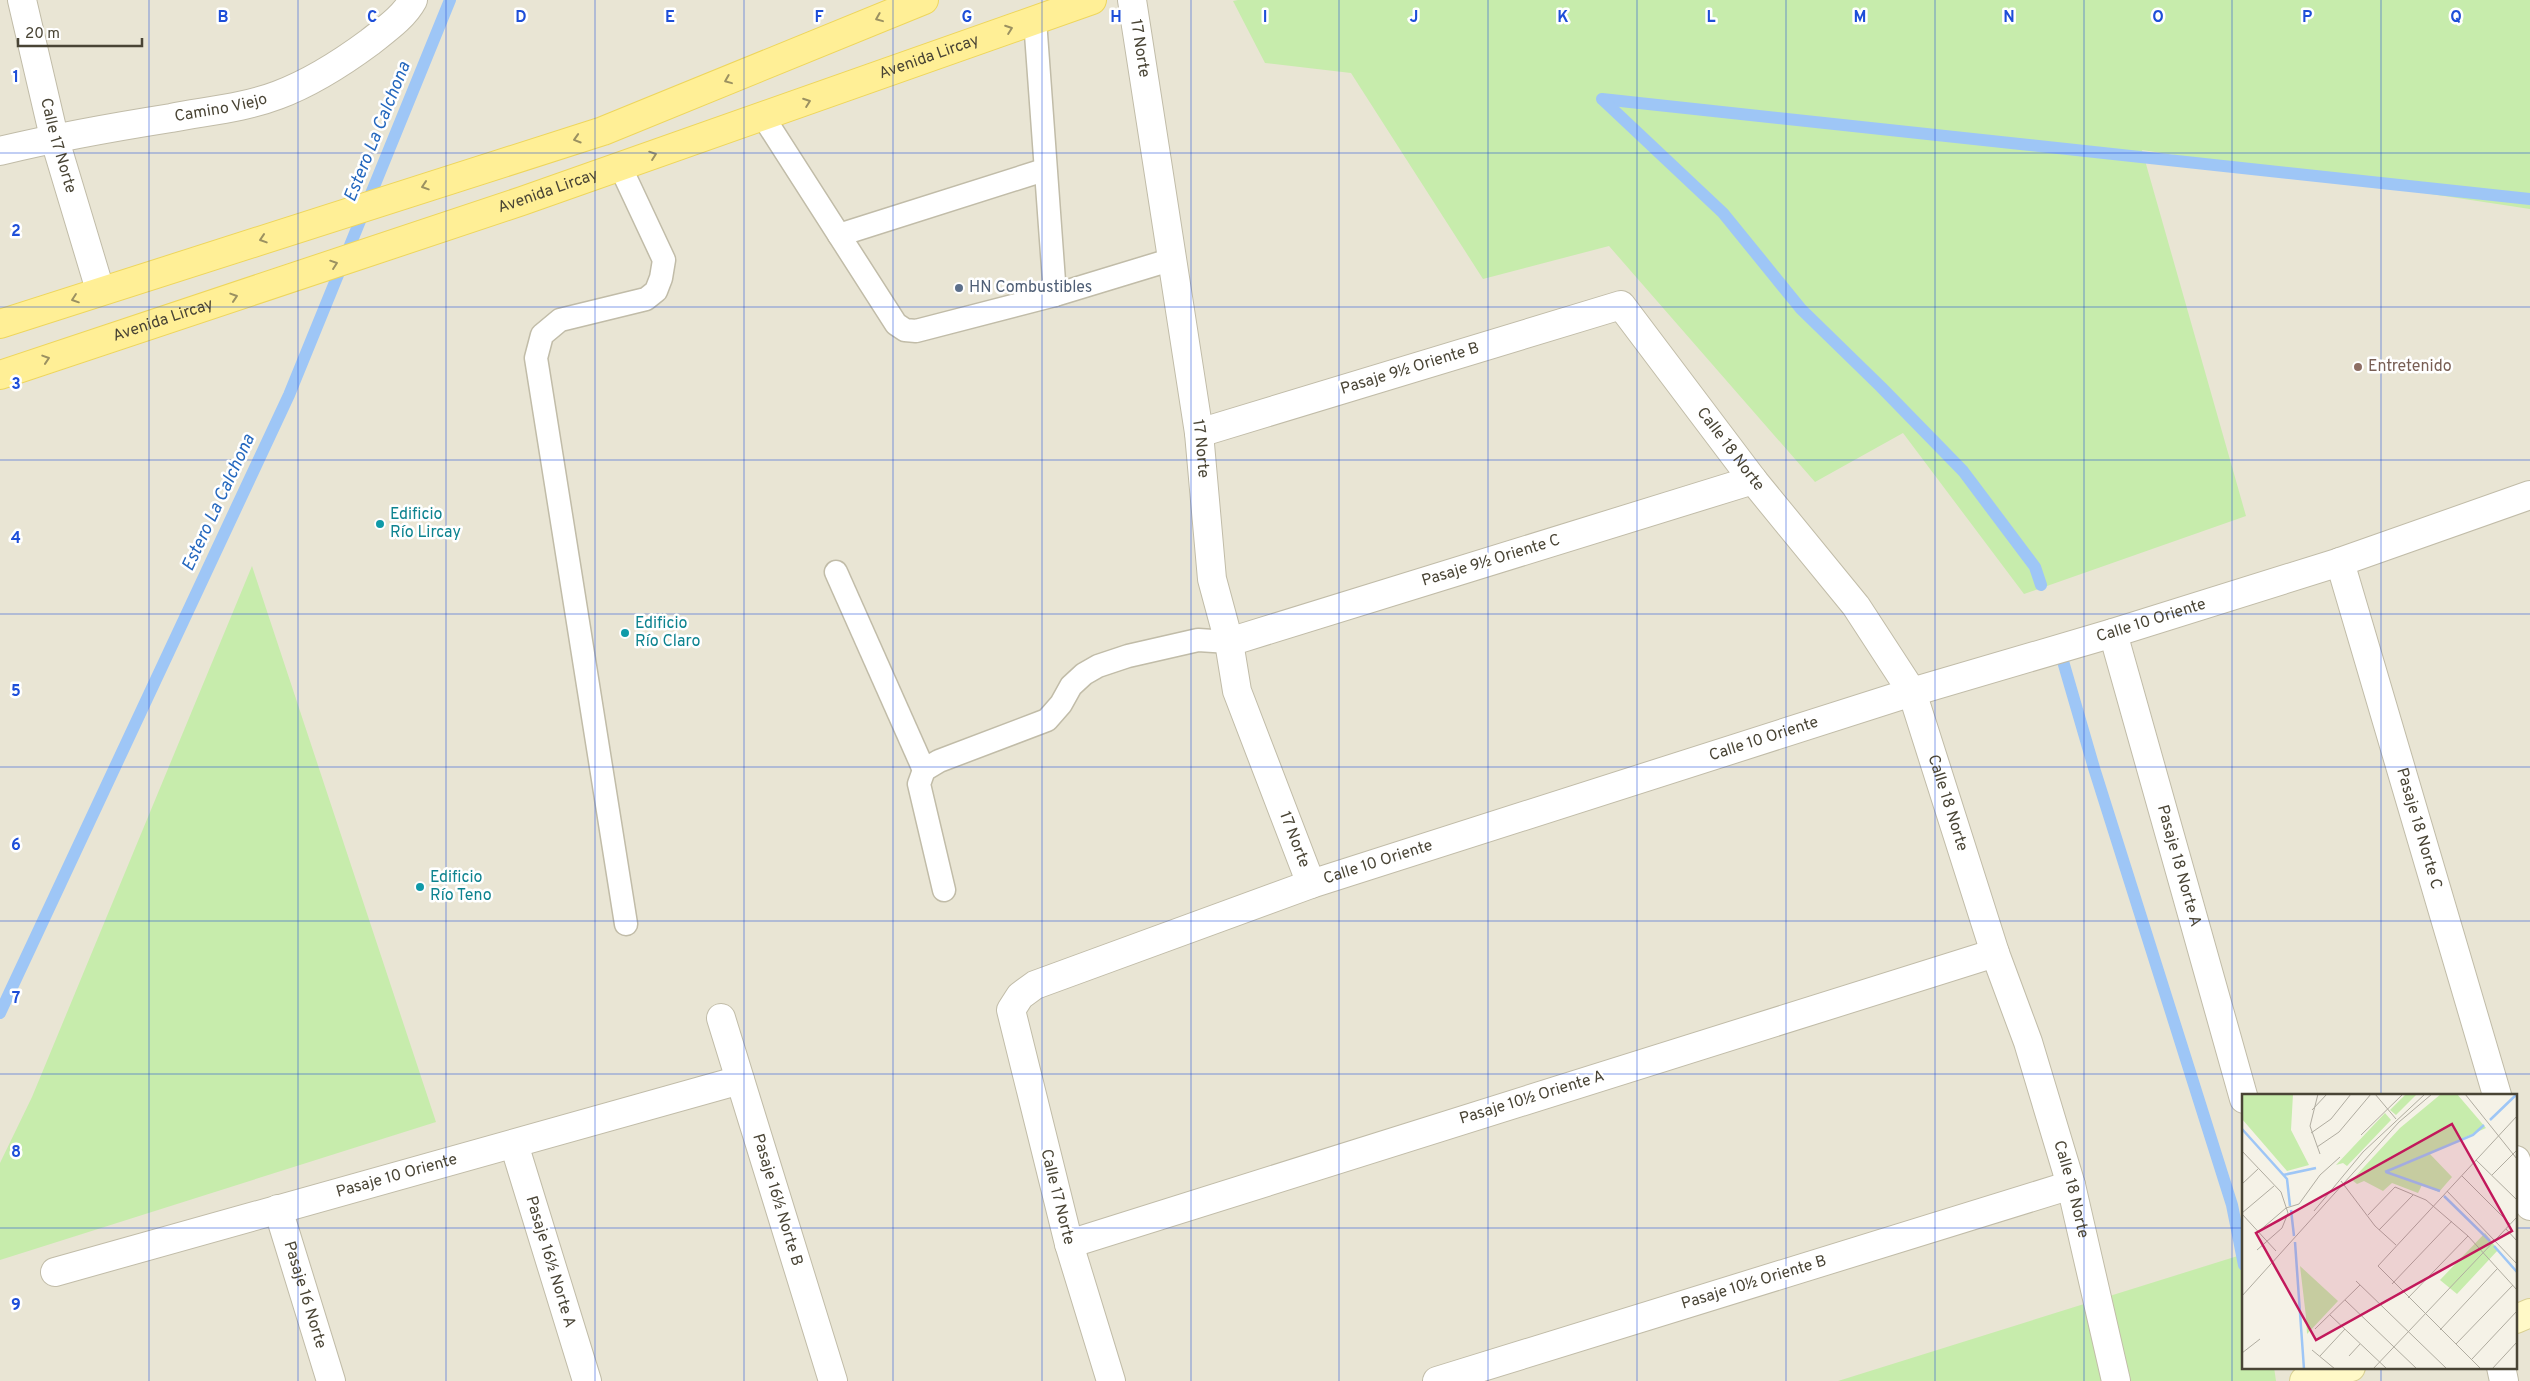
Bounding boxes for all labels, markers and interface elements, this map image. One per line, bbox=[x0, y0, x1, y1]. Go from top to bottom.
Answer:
text: B bbox=[217, 8, 229, 28]
text: C bbox=[367, 8, 377, 28]
text: D bbox=[515, 8, 527, 28]
text: E bbox=[665, 8, 675, 28]
text: F bbox=[814, 8, 824, 28]
text: G bbox=[962, 8, 972, 28]
text: H bbox=[1110, 8, 1122, 28]
text: I bbox=[1263, 8, 1267, 28]
text: J bbox=[1410, 8, 1418, 28]
text: K bbox=[1557, 8, 1569, 28]
text: L bbox=[1706, 8, 1716, 28]
text: M bbox=[1854, 8, 1866, 28]
text: N bbox=[2003, 8, 2015, 28]
text: O bbox=[2152, 8, 2164, 28]
text: P bbox=[2302, 8, 2312, 28]
text: Q bbox=[2450, 8, 2462, 28]
one-way arrow bbox=[875, 13, 883, 23]
scale bar bbox=[18, 15, 141, 47]
street label: 17 Norte bbox=[1125, 18, 1154, 79]
text: 20 m bbox=[25, 25, 60, 44]
one-way arrow bbox=[1004, 25, 1013, 35]
street label: Avenida Lircay bbox=[876, 31, 982, 84]
water label: Estero La Calchona bbox=[339, 58, 417, 205]
text: 1 bbox=[13, 68, 19, 88]
one-way arrow bbox=[724, 73, 733, 84]
street label: Camino Viejo bbox=[173, 89, 270, 127]
street label: Calle 17 Norte bbox=[35, 96, 80, 196]
one-way arrow bbox=[802, 98, 811, 108]
one-way arrow bbox=[573, 133, 581, 143]
one-way arrow bbox=[649, 151, 657, 161]
street label: Avenida Lircay bbox=[495, 165, 601, 218]
one-way arrow bbox=[422, 181, 430, 191]
text: 2 bbox=[11, 222, 21, 242]
one-way arrow bbox=[259, 233, 267, 243]
one-way arrow bbox=[329, 260, 337, 270]
place label: HN Combustibles bbox=[969, 278, 1092, 298]
marker: HN Combustibles bbox=[953, 282, 965, 294]
one-way arrow bbox=[71, 293, 79, 303]
one-way arrow bbox=[229, 293, 238, 303]
street label: Avenida Lircay bbox=[110, 295, 216, 347]
street label: Pasaje 9½ Oriente B bbox=[1338, 338, 1482, 400]
one-way arrow bbox=[42, 355, 50, 365]
place label: Entretenido bbox=[2368, 357, 2452, 377]
marker: Entretenido bbox=[2352, 361, 2364, 373]
text: 3 bbox=[11, 375, 21, 395]
street label: Calle 18 Norte bbox=[1692, 403, 1768, 496]
street label: 17 Norte bbox=[1187, 418, 1213, 479]
water label: Estero La Calchona bbox=[177, 430, 261, 575]
place label: Edificio Río Lircay bbox=[390, 505, 461, 543]
marker: Edificio Río Lircay bbox=[374, 518, 386, 530]
text: 4 bbox=[11, 529, 21, 549]
street label: Pasaje 9½ Oriente C bbox=[1419, 530, 1563, 592]
street label: Calle 10 Oriente bbox=[2094, 595, 2208, 647]
place label: Edificio Río Claro bbox=[635, 614, 700, 652]
marker: Edificio Río Claro bbox=[619, 627, 631, 639]
text: 5 bbox=[11, 682, 21, 702]
street label: Calle 10 Oriente bbox=[1707, 712, 1821, 766]
street label: Calle 18 Norte bbox=[1923, 752, 1972, 854]
street label: Pasaje 18 Norte C bbox=[2391, 766, 2446, 892]
street label: Pasaje 18 Norte A bbox=[2152, 803, 2205, 929]
street label: 17 Norte bbox=[1274, 809, 1314, 871]
text: 6 bbox=[11, 836, 21, 856]
street label: Calle 10 Oriente bbox=[1321, 836, 1435, 889]
place label: Edificio Río Teno bbox=[430, 868, 492, 906]
marker: Edificio Río Teno bbox=[414, 881, 426, 893]
text: 7 bbox=[12, 989, 20, 1009]
street label: Pasaje 10½ Oriente A bbox=[1457, 1066, 1607, 1130]
inset map bbox=[2242, 1094, 2518, 1368]
street label: Pasaje 16½ Norte B bbox=[747, 1131, 807, 1269]
street label: Calle 18 Norte bbox=[2048, 1138, 2093, 1240]
text: 8 bbox=[11, 1143, 21, 1163]
street label: Calle 17 Norte bbox=[1035, 1147, 1079, 1247]
street label: Pasaje 10 Oriente bbox=[334, 1150, 460, 1203]
street label: Pasaje 16½ Norte A bbox=[520, 1194, 580, 1331]
street label: Pasaje 16 Norte bbox=[279, 1239, 330, 1351]
street label: Pasaje 10½ Oriente B bbox=[1679, 1251, 1829, 1315]
text: 9 bbox=[11, 1296, 21, 1316]

